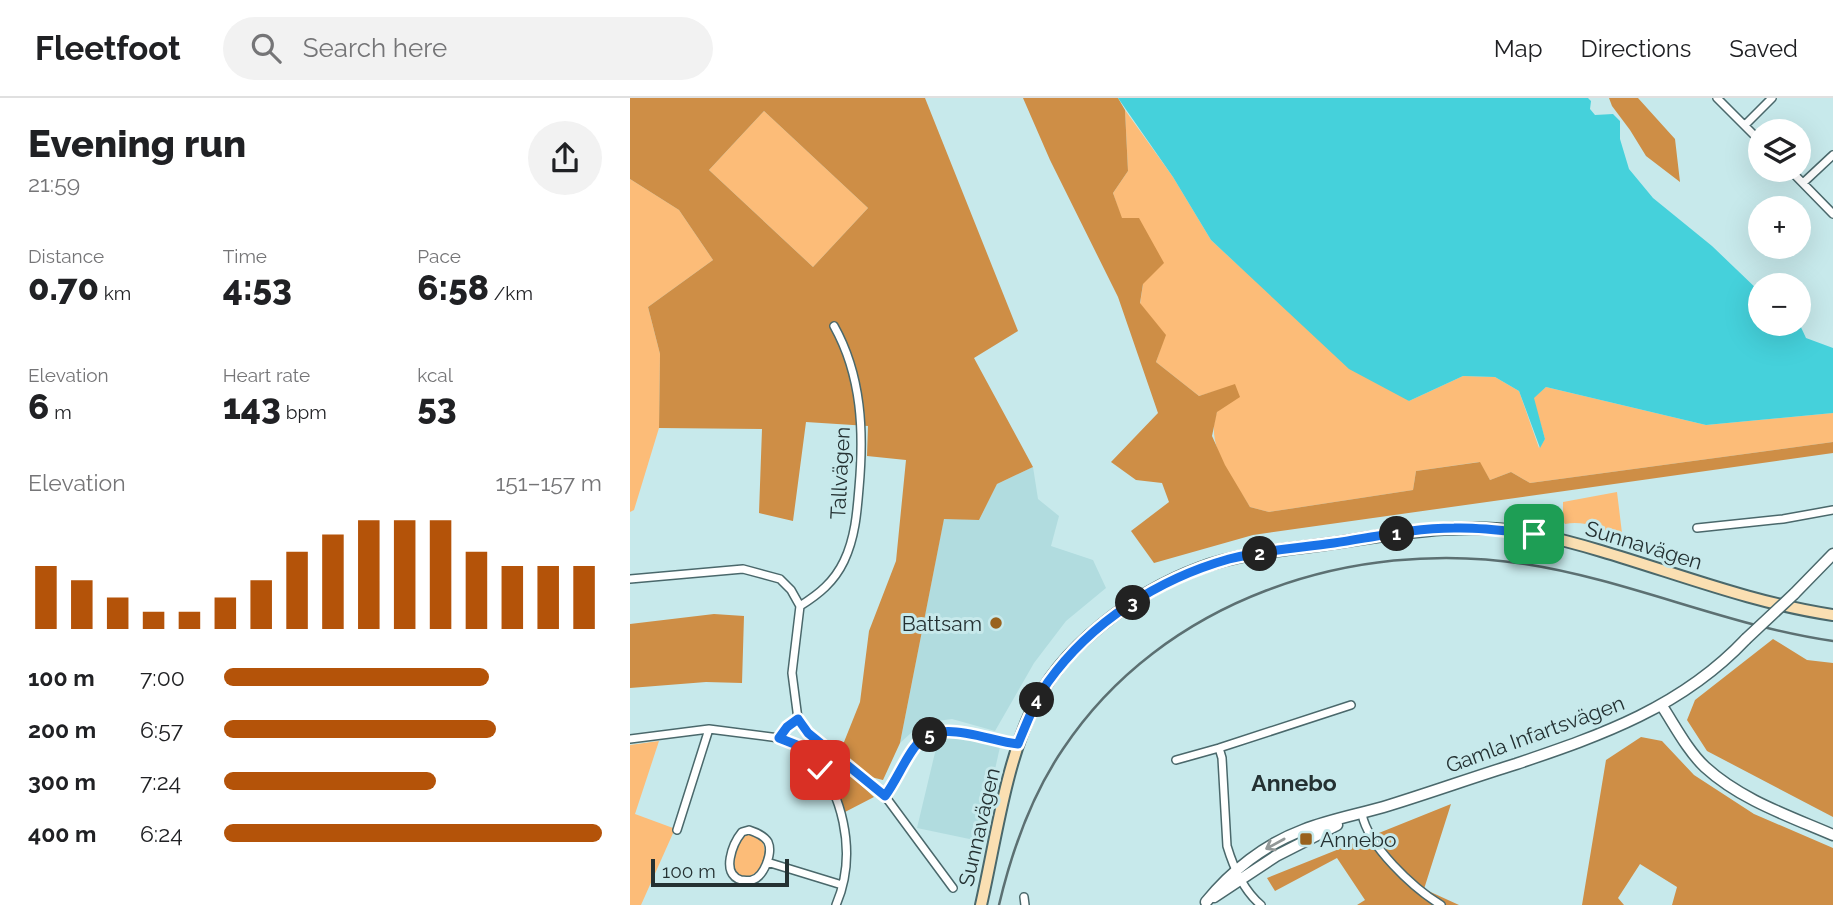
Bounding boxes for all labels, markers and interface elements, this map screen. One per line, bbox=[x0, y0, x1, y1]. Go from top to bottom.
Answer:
search box bbox=[223, 17, 713, 80]
text: Fleetfoot bbox=[35, 29, 181, 68]
icon: search bbox=[247, 29, 285, 67]
text: Search here bbox=[303, 33, 447, 63]
text: Map bbox=[1494, 34, 1543, 63]
text: Directions bbox=[1581, 34, 1691, 63]
text: Saved bbox=[1729, 34, 1798, 63]
map controls bbox=[1748, 119, 1811, 336]
button: layers bbox=[1748, 119, 1811, 182]
text: Evening run bbox=[28, 121, 246, 166]
button: share bbox=[528, 121, 602, 195]
text: 21:59 bbox=[28, 170, 80, 197]
button: + bbox=[1748, 196, 1811, 259]
text: Distance bbox=[28, 245, 104, 267]
text: Time bbox=[223, 245, 267, 267]
text: Pace bbox=[417, 245, 461, 267]
text: 0.70 bbox=[28, 267, 99, 308]
text: 4:53 bbox=[223, 267, 292, 308]
text: 6:58 bbox=[417, 267, 489, 308]
button: − bbox=[1748, 273, 1811, 336]
text: km bbox=[99, 282, 131, 304]
text: /km bbox=[489, 282, 533, 304]
text: Elevation bbox=[28, 364, 109, 386]
text: Heart rate bbox=[223, 364, 310, 386]
text: kcal bbox=[417, 364, 453, 386]
text: 6 bbox=[28, 386, 49, 427]
text: 143 bbox=[223, 386, 281, 427]
text: 53 bbox=[417, 386, 457, 427]
text: m bbox=[49, 401, 72, 423]
text: bpm bbox=[281, 401, 327, 423]
street label: Tallvägen bbox=[825, 426, 855, 520]
text: Elevation bbox=[28, 469, 126, 496]
text: 151–157 m bbox=[495, 469, 602, 496]
pin bbox=[1504, 504, 1564, 564]
icon: arrive bbox=[1515, 515, 1553, 553]
street label: Sunnavägen bbox=[1583, 515, 1705, 575]
pin: 1 bbox=[1380, 516, 1414, 551]
text: 1 bbox=[1392, 522, 1401, 544]
pin: 2 bbox=[1242, 536, 1278, 572]
text: 2 bbox=[1254, 542, 1265, 564]
pin: 3 bbox=[1116, 586, 1150, 620]
text: 3 bbox=[1127, 591, 1138, 613]
place label: Battsam bbox=[902, 611, 982, 636]
marker: Battsam bbox=[988, 615, 1004, 631]
text: 100 m bbox=[28, 664, 95, 691]
text: 7:00 bbox=[140, 664, 185, 691]
pin: 4 bbox=[1020, 682, 1054, 718]
text: 4 bbox=[1031, 688, 1042, 710]
street label: Gamla Infartsvägen bbox=[1442, 690, 1628, 778]
text: 200 m bbox=[28, 716, 96, 743]
text: 6:57 bbox=[140, 716, 183, 743]
pin: 5 bbox=[912, 718, 948, 752]
text: 5 bbox=[924, 723, 935, 745]
pin bbox=[790, 740, 850, 800]
icon: check bbox=[801, 751, 839, 789]
street label: Sunnavägen bbox=[953, 765, 1005, 889]
text: 300 m bbox=[28, 768, 96, 795]
text: 7:24 bbox=[140, 768, 181, 795]
district label: Annebo bbox=[1251, 769, 1337, 796]
text: 400 m bbox=[28, 820, 96, 847]
text: 6:24 bbox=[140, 820, 183, 847]
place label: Annebo bbox=[1320, 827, 1396, 852]
marker: Annebo bbox=[1298, 831, 1314, 847]
one-way arrow bbox=[1266, 838, 1286, 852]
scale bar bbox=[651, 856, 789, 888]
text: 100 m bbox=[662, 860, 716, 882]

